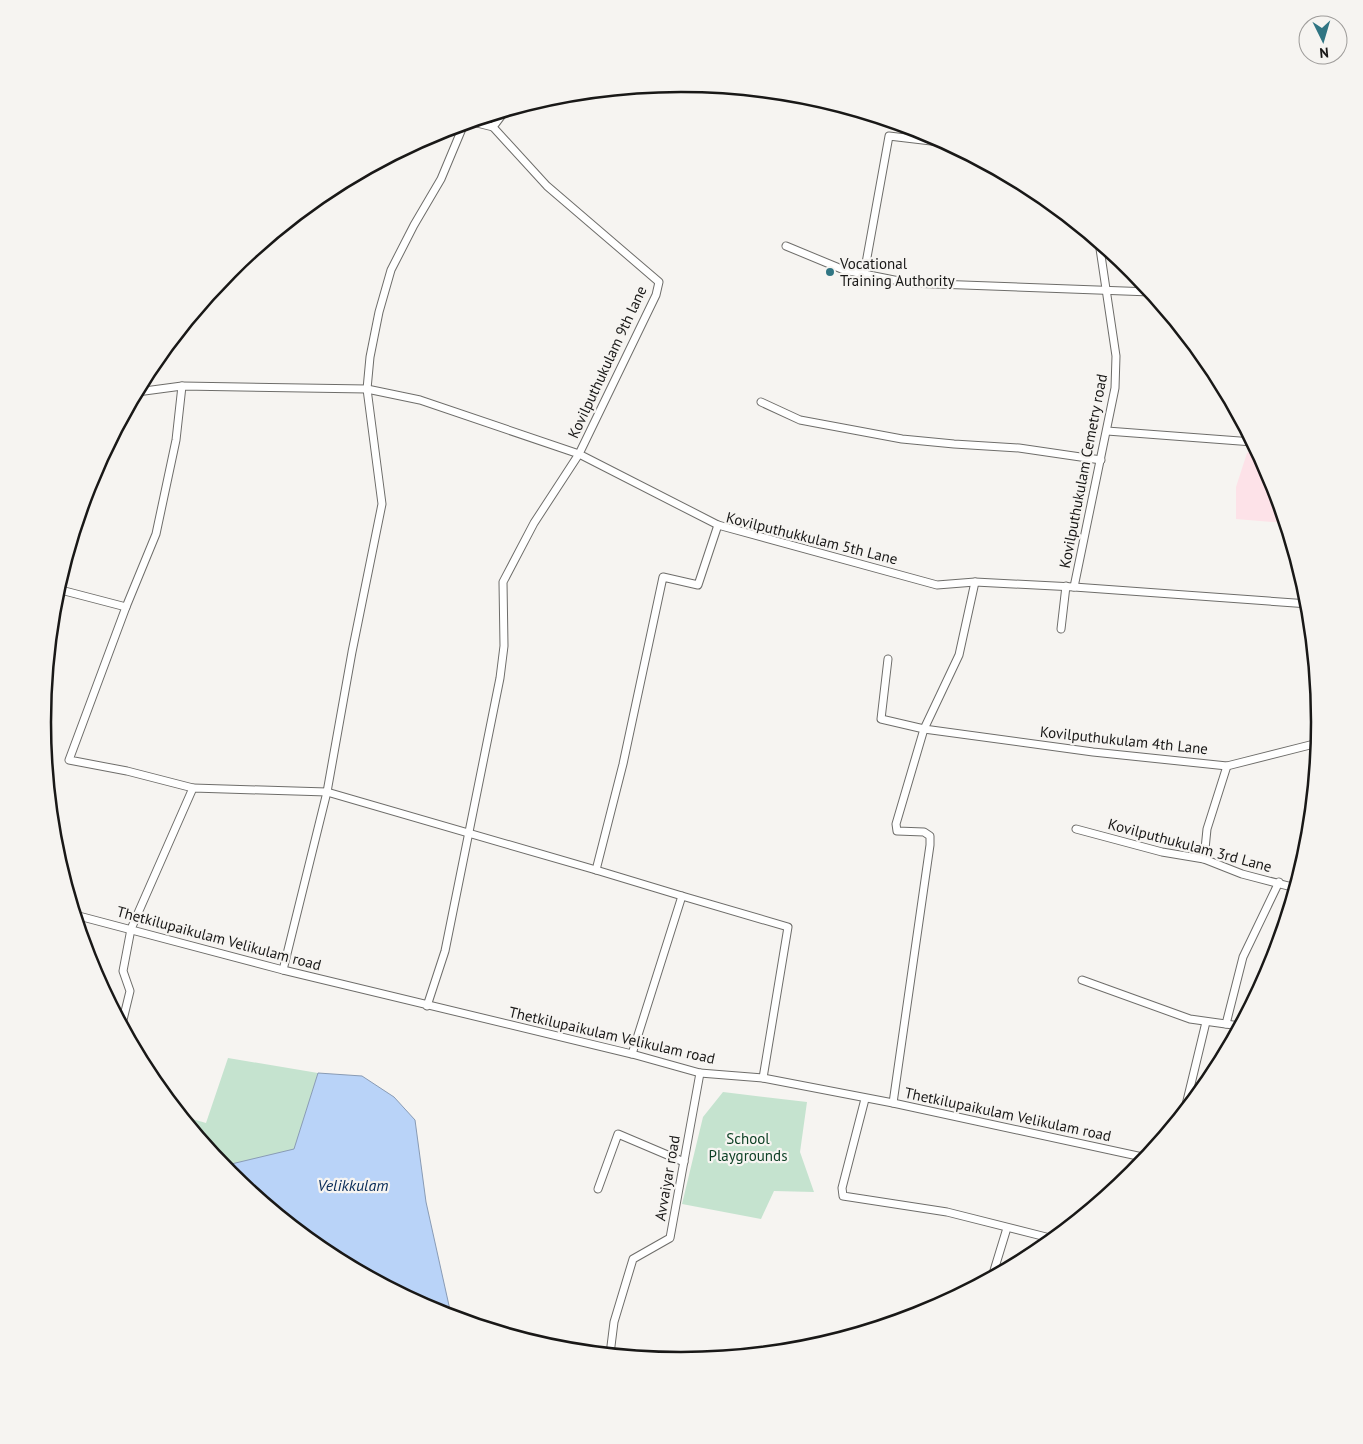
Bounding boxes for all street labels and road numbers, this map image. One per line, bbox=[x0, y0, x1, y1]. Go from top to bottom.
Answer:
street label: Kovilputhukulam 9th lane bbox=[563, 283, 651, 441]
street label: Kovilputhukulam Cemetry road bbox=[1055, 372, 1111, 570]
street label: Kovilputhukkulam 5th Lane bbox=[724, 507, 900, 569]
street label: Kovilputhukulam 4th Lane bbox=[1039, 722, 1209, 758]
street label: Kovilputhukulam 3rd Lane bbox=[1106, 814, 1274, 876]
street label: Thetkilupaikulam Velikulam road bbox=[115, 902, 323, 974]
street label: Thetkilupaikulam Velikulam road bbox=[507, 1002, 717, 1068]
street label: Thetkilupaikulam Velikulam road bbox=[903, 1083, 1113, 1145]
street label: Avvaiyar road bbox=[650, 1134, 684, 1222]

